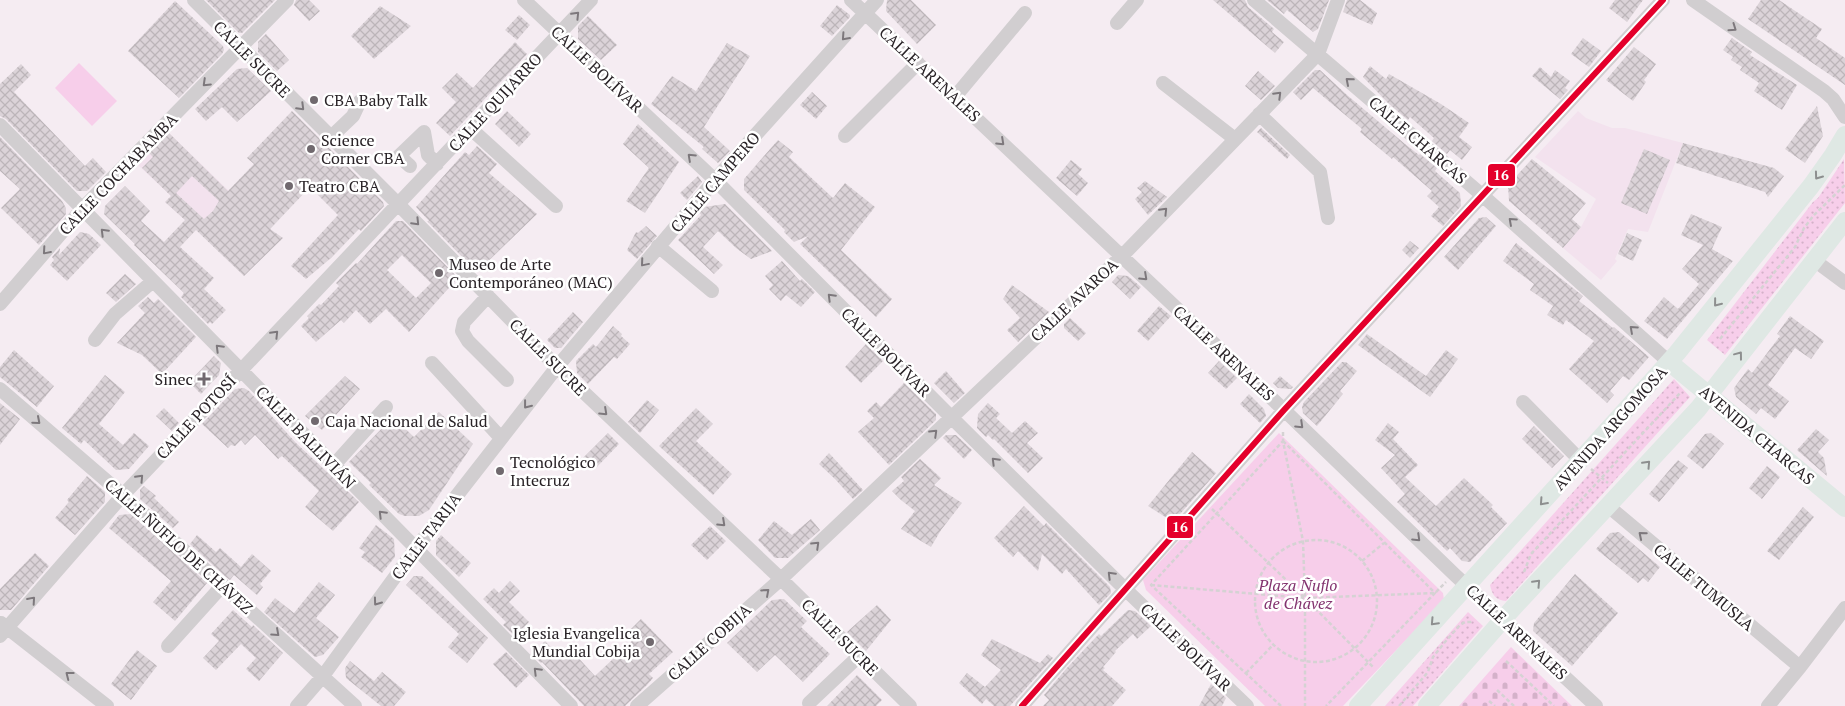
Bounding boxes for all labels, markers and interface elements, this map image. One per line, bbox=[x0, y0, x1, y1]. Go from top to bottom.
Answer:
one-way arrow bbox=[570, 12, 579, 21]
street label: CALLE SUCRE bbox=[209, 16, 295, 102]
street label: CALLE BOLÍVAR bbox=[546, 21, 648, 118]
street label: CALLE ARENALES bbox=[875, 21, 985, 127]
one-way arrow bbox=[1727, 22, 1737, 31]
one-way arrow bbox=[842, 31, 851, 40]
street label: CALLE QUIJARRO bbox=[443, 48, 547, 156]
one-way arrow bbox=[203, 77, 212, 86]
one-way arrow bbox=[1346, 78, 1355, 86]
place label: CBA Baby Talk bbox=[324, 89, 428, 111]
street label: CALLE CHARCAS bbox=[1364, 91, 1472, 189]
one-way arrow bbox=[1272, 92, 1281, 101]
marker: CBA Baby Talk bbox=[308, 94, 320, 106]
one-way arrow bbox=[295, 101, 304, 110]
street label: CALLE COCHABAMBA bbox=[54, 108, 182, 240]
street label: CALLE CAMPERO bbox=[665, 127, 765, 237]
place label: Science Corner CBA bbox=[321, 129, 405, 169]
one-way arrow bbox=[995, 136, 1004, 145]
marker: Science Corner CBA bbox=[305, 143, 317, 155]
one-way arrow bbox=[688, 154, 697, 163]
line badge: 16 bbox=[1487, 163, 1516, 187]
text: 16 bbox=[1493, 165, 1509, 184]
one-way arrow bbox=[1815, 170, 1824, 180]
place label: Teatro CBA bbox=[299, 175, 380, 197]
marker: Teatro CBA bbox=[283, 180, 295, 192]
one-way arrow bbox=[1159, 208, 1168, 217]
one-way arrow bbox=[410, 216, 419, 225]
one-way arrow bbox=[1508, 218, 1517, 227]
one-way arrow bbox=[101, 229, 110, 238]
one-way arrow bbox=[43, 245, 52, 254]
place label: Museo de Arte Contemporáneo (MAC) bbox=[449, 253, 613, 293]
street label: CALLE AVAROA bbox=[1025, 254, 1123, 346]
one-way arrow bbox=[641, 258, 650, 267]
marker: Museo de Arte Contemporáneo (MAC) bbox=[433, 267, 445, 279]
one-way arrow bbox=[1139, 271, 1148, 280]
one-way arrow bbox=[828, 293, 837, 302]
one-way arrow bbox=[1714, 297, 1723, 306]
street label: CALLE ARENALES bbox=[1169, 300, 1279, 406]
street label: CALLE BOLÍVAR bbox=[836, 302, 936, 402]
street label: CALLE SUCRE bbox=[505, 314, 591, 400]
one-way arrow bbox=[1629, 326, 1638, 335]
one-way arrow bbox=[269, 331, 278, 340]
one-way arrow bbox=[216, 345, 225, 354]
one-way arrow bbox=[1733, 351, 1742, 361]
street label: AVENIDA ARGOMOSA bbox=[1548, 361, 1672, 495]
place label: Sinec bbox=[155, 368, 193, 390]
street label: CALLE POTOSÍ bbox=[151, 370, 241, 464]
marker: Sinec bbox=[197, 372, 211, 386]
street label: AVENIDA CHARCAS bbox=[1695, 380, 1819, 490]
street label: CALLE BALLIVIÁN bbox=[251, 381, 361, 493]
one-way arrow bbox=[524, 399, 532, 408]
one-way arrow bbox=[599, 406, 608, 415]
place label: Caja Nacional de Salud bbox=[325, 410, 488, 432]
one-way arrow bbox=[31, 415, 40, 423]
marker: Caja Nacional de Salud bbox=[309, 415, 321, 427]
one-way arrow bbox=[1294, 419, 1303, 428]
one-way arrow bbox=[928, 430, 937, 439]
place label: Tecnológico Intecruz bbox=[510, 451, 596, 491]
one-way arrow bbox=[992, 458, 1001, 467]
one-way arrow bbox=[1641, 460, 1650, 469]
marker: Tecnológico Intecruz bbox=[494, 465, 506, 477]
street label: CALLE ÑUFLO DE CHÁVEZ bbox=[100, 473, 258, 619]
one-way arrow bbox=[134, 474, 143, 483]
street label: CALLE TARIJA bbox=[386, 488, 466, 584]
one-way arrow bbox=[1540, 496, 1549, 505]
one-way arrow bbox=[379, 510, 388, 519]
line badge: 16 bbox=[1166, 515, 1194, 539]
one-way arrow bbox=[717, 517, 726, 526]
text: 16 bbox=[1172, 517, 1188, 536]
one-way arrow bbox=[1411, 532, 1420, 541]
one-way arrow bbox=[1639, 532, 1648, 540]
street label: CALLE TUMUSLA bbox=[1649, 538, 1759, 636]
one-way arrow bbox=[810, 542, 819, 551]
one-way arrow bbox=[1108, 572, 1117, 581]
park label: Plaza Ñuflo de Chávez bbox=[1258, 574, 1337, 614]
street label: CALLE ARENALES bbox=[1462, 579, 1572, 685]
one-way arrow bbox=[1531, 580, 1540, 589]
one-way arrow bbox=[760, 589, 769, 598]
street label: CALLE SUCRE bbox=[797, 594, 883, 680]
one-way arrow bbox=[26, 596, 35, 605]
one-way arrow bbox=[374, 596, 383, 606]
street label: CALLE BOLÍVAR bbox=[1136, 598, 1237, 696]
street label: CALLE COBIJA bbox=[663, 599, 756, 685]
one-way arrow bbox=[1431, 617, 1440, 626]
place label: Iglesia Evangelica Mundial Cobija bbox=[513, 622, 640, 662]
one-way arrow bbox=[270, 627, 279, 636]
marker: Iglesia Evangelica Mundial Cobija bbox=[644, 636, 656, 648]
one-way arrow bbox=[534, 668, 543, 677]
one-way arrow bbox=[65, 672, 75, 681]

